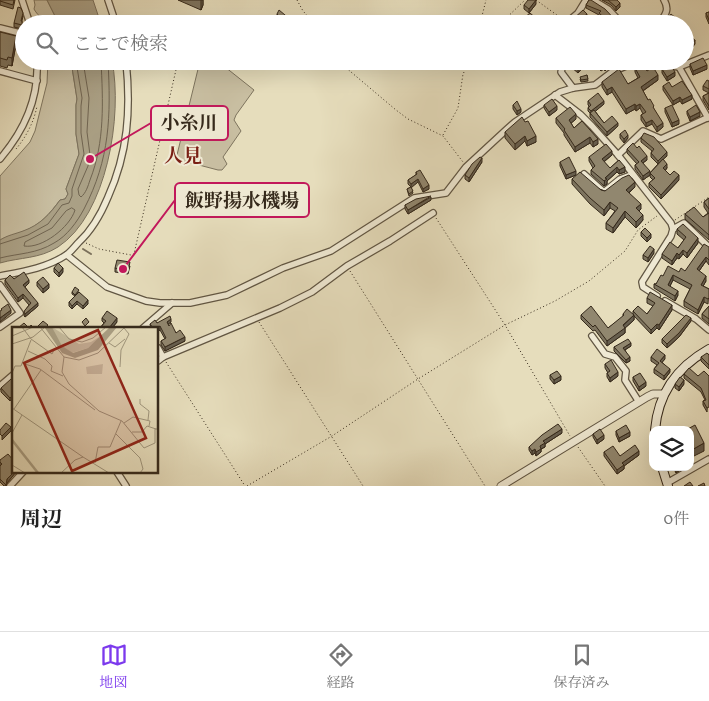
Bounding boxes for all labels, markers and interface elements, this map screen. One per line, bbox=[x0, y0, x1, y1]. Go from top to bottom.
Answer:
search box bbox=[15, 15, 694, 70]
icon: search bbox=[33, 29, 61, 57]
text: ここで検索 bbox=[73, 32, 168, 58]
callout: 小糸川 bbox=[151, 106, 228, 140]
text: 小糸川 bbox=[160, 111, 218, 137]
district label: 人見 bbox=[164, 144, 202, 170]
callout: 飯野揚水機場 bbox=[175, 183, 309, 217]
text: 飯野揚水機場 bbox=[185, 189, 299, 215]
inset map bbox=[12, 327, 159, 473]
map controls bbox=[649, 426, 694, 471]
button: layers bbox=[649, 426, 694, 471]
text: 周辺 bbox=[20, 506, 62, 535]
text: 0件 bbox=[663, 509, 689, 531]
tab: 地図 bbox=[100, 641, 128, 693]
tab: 経路 bbox=[327, 641, 355, 693]
tab: 保存済み bbox=[554, 641, 610, 693]

